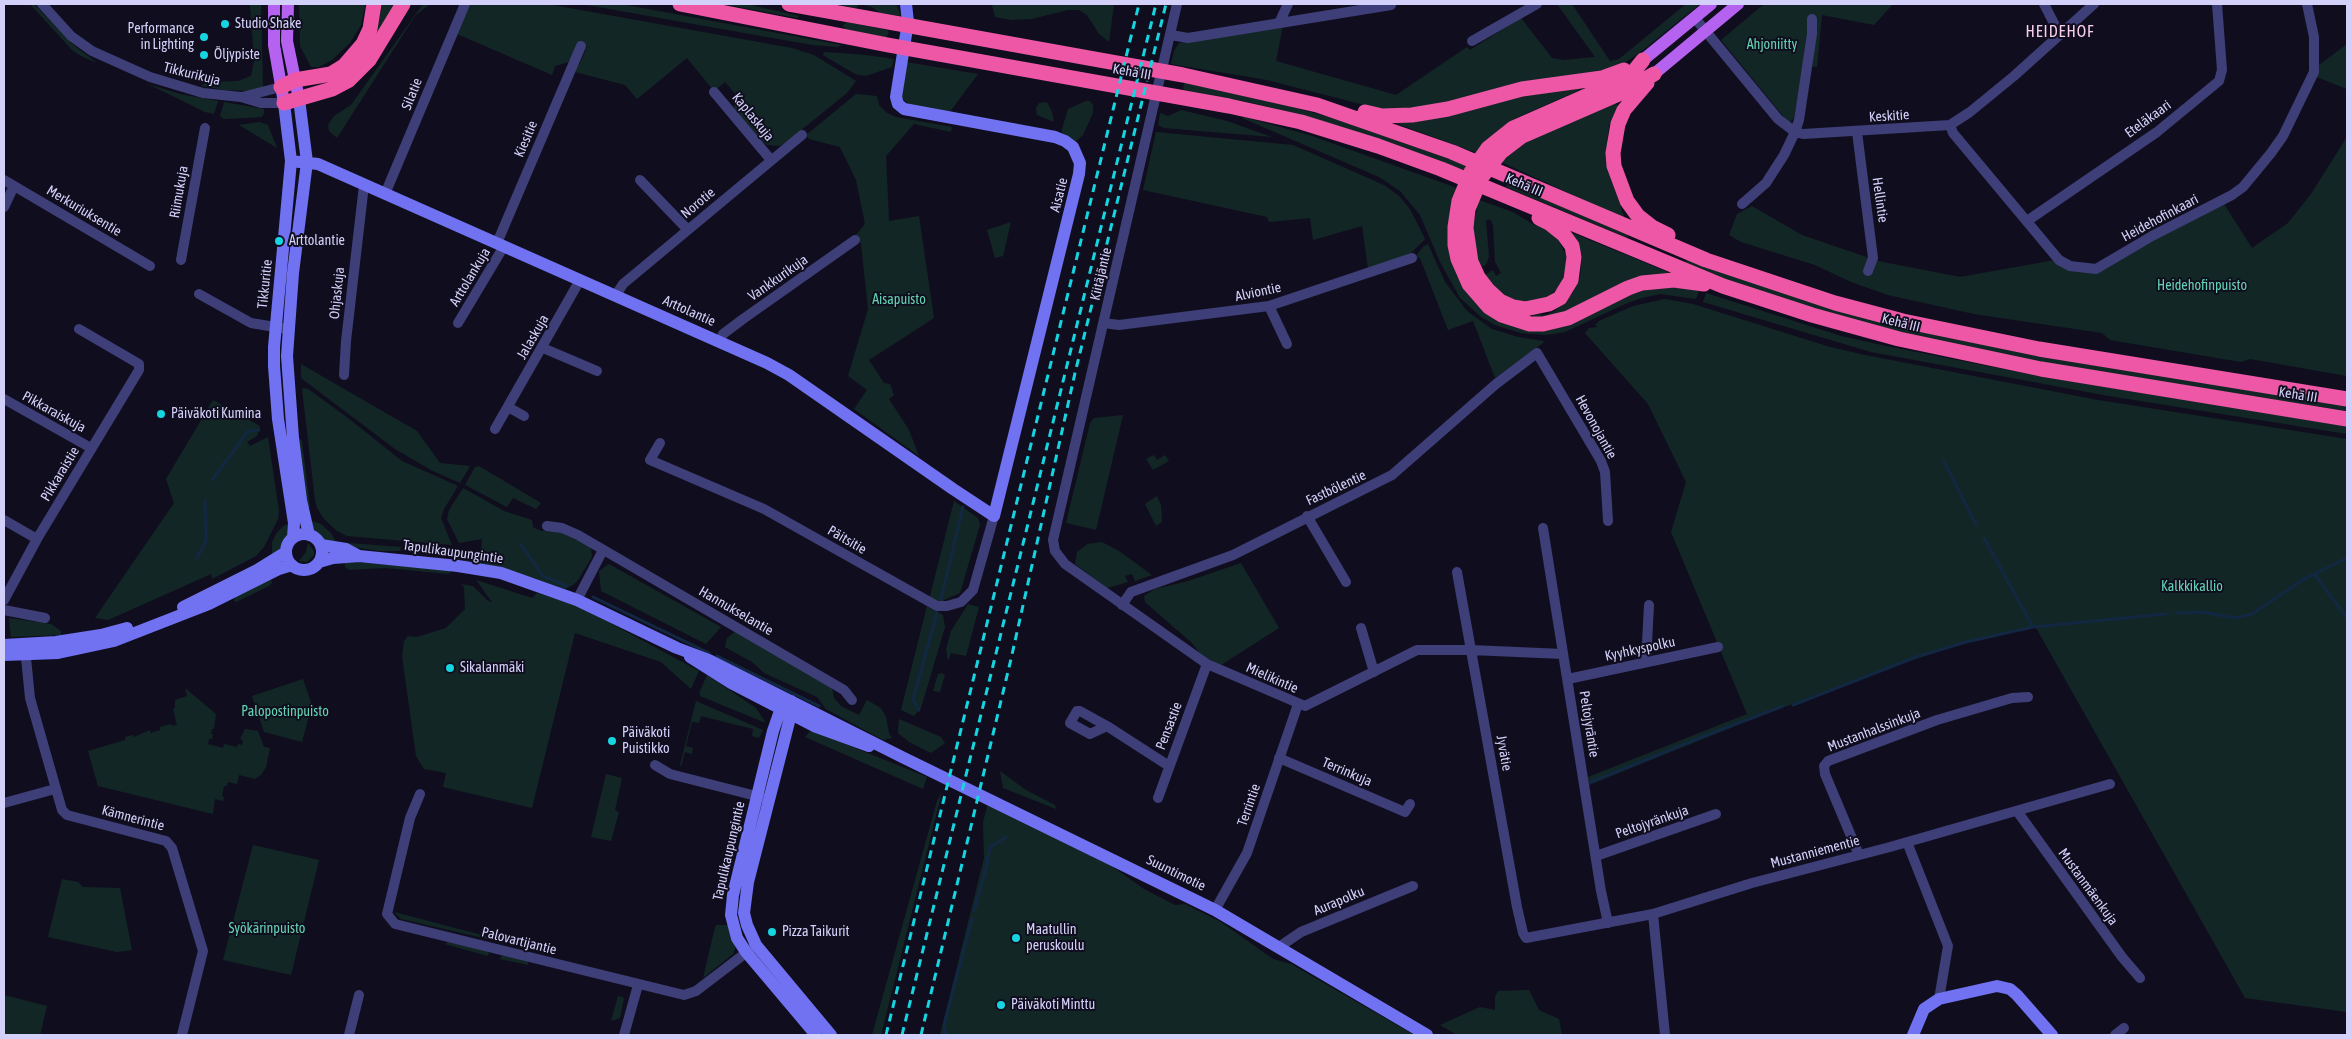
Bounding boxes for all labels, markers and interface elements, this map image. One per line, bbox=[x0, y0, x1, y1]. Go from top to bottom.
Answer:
place label: Studio Shake bbox=[235, 16, 301, 32]
marker: Studio Shake bbox=[219, 18, 231, 30]
place label: Performance in Lighting bbox=[127, 21, 194, 54]
district label: HEIDEHOF bbox=[2024, 22, 2096, 42]
marker: Performance in Lighting bbox=[198, 31, 210, 43]
park label: Ahjoniitty bbox=[1747, 37, 1797, 53]
place label: Öljypiste bbox=[214, 47, 260, 63]
marker: Öljypiste bbox=[198, 49, 210, 61]
street label: Tikkurikuja bbox=[162, 59, 222, 89]
street label: Kehä III bbox=[1111, 60, 1153, 84]
street label: Silatie bbox=[398, 76, 426, 112]
street label: Kaplaskuja bbox=[728, 89, 778, 145]
street label: Eteläkaari bbox=[2122, 97, 2174, 141]
street label: Keskitie bbox=[1868, 106, 1910, 126]
street label: Kiesitie bbox=[511, 118, 541, 160]
street label: Riimukuja bbox=[166, 164, 192, 220]
street label: Kehä III bbox=[1503, 170, 1545, 200]
street label: Aisatie bbox=[1047, 176, 1071, 214]
street label: Hellintie bbox=[1869, 176, 1891, 224]
street label: Merkuriuksentie bbox=[43, 182, 125, 240]
street label: Norotie bbox=[678, 184, 718, 222]
street label: Heidehofinkaari bbox=[2119, 191, 2201, 245]
place label: Arttolantie bbox=[289, 233, 345, 249]
marker: Arttolantie bbox=[273, 235, 285, 247]
street label: Arttolankuja bbox=[446, 245, 494, 309]
street label: Kiitäjäntie bbox=[1087, 246, 1115, 302]
street label: Vankkurikuja bbox=[745, 251, 811, 305]
street label: Tikkuritie bbox=[254, 259, 276, 309]
street label: Ohjaskuja bbox=[326, 266, 348, 320]
park label: Heidehofinpuisto bbox=[2157, 278, 2247, 294]
street label: Alviontie bbox=[1234, 279, 1282, 305]
street label: Arttolantie bbox=[660, 292, 718, 330]
park label: Aisapuisto bbox=[872, 292, 926, 308]
street label: Kehä III bbox=[1880, 310, 1922, 336]
street label: Jalaskuja bbox=[514, 312, 552, 362]
street label: Kehä III bbox=[2277, 384, 2319, 406]
street label: Pikkaraiskuja bbox=[19, 388, 89, 436]
street label: Hevonojantie bbox=[1572, 392, 1620, 462]
place label: Päiväkoti Kumina bbox=[171, 406, 261, 422]
marker: Päiväkoti Kumina bbox=[155, 408, 167, 420]
street label: Pikkaraistie bbox=[37, 444, 83, 504]
street label: Fastbölentie bbox=[1303, 467, 1369, 509]
street label: Päitsitie bbox=[825, 522, 869, 558]
street label: Tapulikaupungintie bbox=[402, 537, 504, 567]
park label: Kalkkikallio bbox=[2161, 579, 2223, 595]
street label: Hannukselantie bbox=[696, 583, 776, 639]
street label: Kyyhkyspolku bbox=[1603, 633, 1677, 665]
street label: Mielikintie bbox=[1243, 659, 1301, 697]
place label: Sikalanmäki bbox=[460, 660, 524, 676]
marker: Sikalanmäki bbox=[444, 662, 456, 674]
street label: Peltojyräntie bbox=[1575, 690, 1603, 758]
street label: Pensastie bbox=[1152, 700, 1186, 752]
park label: Palopostinpuisto bbox=[241, 704, 329, 720]
street label: Mustanhalssinkuja bbox=[1825, 705, 1923, 755]
place label: Päiväkoti Puistikko bbox=[622, 725, 670, 758]
street label: Jyvätie bbox=[1493, 734, 1515, 772]
marker: Päiväkoti Puistikko bbox=[606, 735, 618, 747]
street label: Terrinkuja bbox=[1320, 754, 1374, 790]
street label: Terrintie bbox=[1234, 782, 1264, 828]
street label: Tapulikaupungintie bbox=[709, 800, 749, 902]
street label: Kämnerintie bbox=[100, 802, 166, 834]
street label: Peltojyränkuja bbox=[1613, 802, 1691, 842]
street label: Mustanniementie bbox=[1769, 832, 1861, 872]
street label: Mustanmäenkuja bbox=[2055, 845, 2121, 929]
street label: Suuntimotie bbox=[1144, 851, 1208, 895]
street label: Aurapolku bbox=[1311, 883, 1367, 919]
park label: Syökärinpuisto bbox=[229, 921, 305, 937]
place label: Maatullin peruskoulu bbox=[1026, 922, 1085, 954]
street label: Palovartijantie bbox=[480, 924, 558, 958]
place label: Pizza Taikurit bbox=[782, 924, 850, 940]
marker: Pizza Taikurit bbox=[766, 926, 778, 938]
marker: Maatullin peruskoulu bbox=[1010, 932, 1022, 944]
place label: Päiväkoti Minttu bbox=[1011, 997, 1095, 1013]
marker: Päiväkoti Minttu bbox=[995, 999, 1007, 1011]

